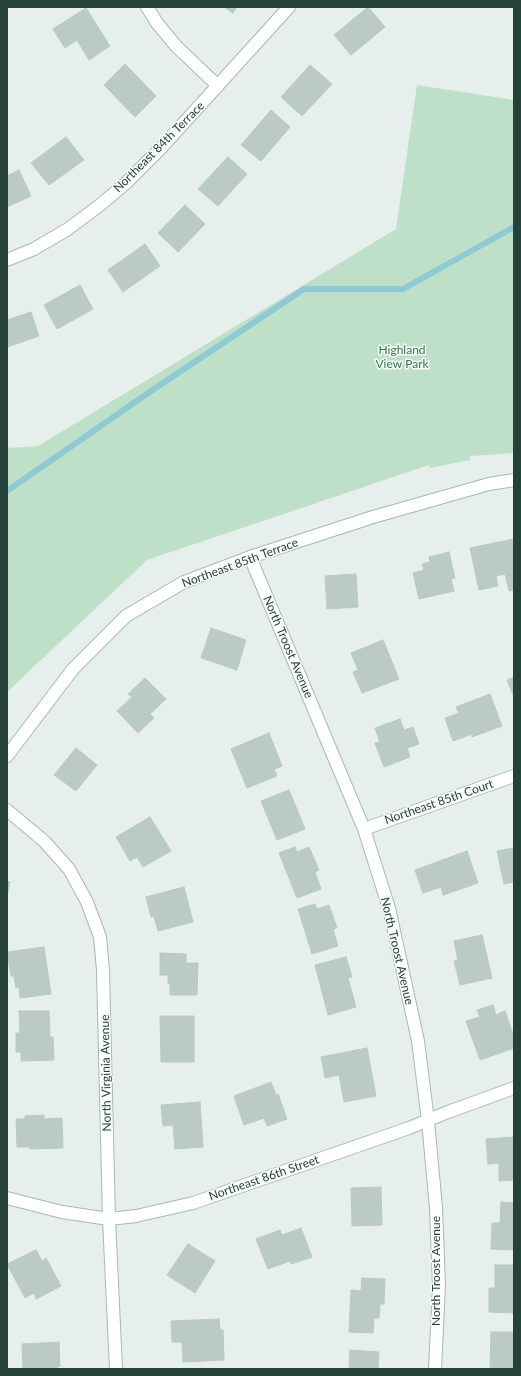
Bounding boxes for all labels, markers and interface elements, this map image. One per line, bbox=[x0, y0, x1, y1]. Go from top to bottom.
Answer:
street label: Northeast 84th Terrace bbox=[111, 99, 207, 195]
park label: Highland View Park bbox=[375, 343, 429, 371]
street label: Northeast 85th Terrace bbox=[180, 535, 300, 591]
street label: North Troost Avenue bbox=[260, 594, 316, 700]
street label: Northeast 85th Court bbox=[383, 777, 495, 827]
street label: North Troost Avenue bbox=[378, 896, 416, 1006]
street label: North Virginia Avenue bbox=[98, 1014, 114, 1132]
street label: Northeast 86th Street bbox=[207, 1152, 321, 1204]
street label: North Troost Avenue bbox=[429, 1216, 443, 1326]

